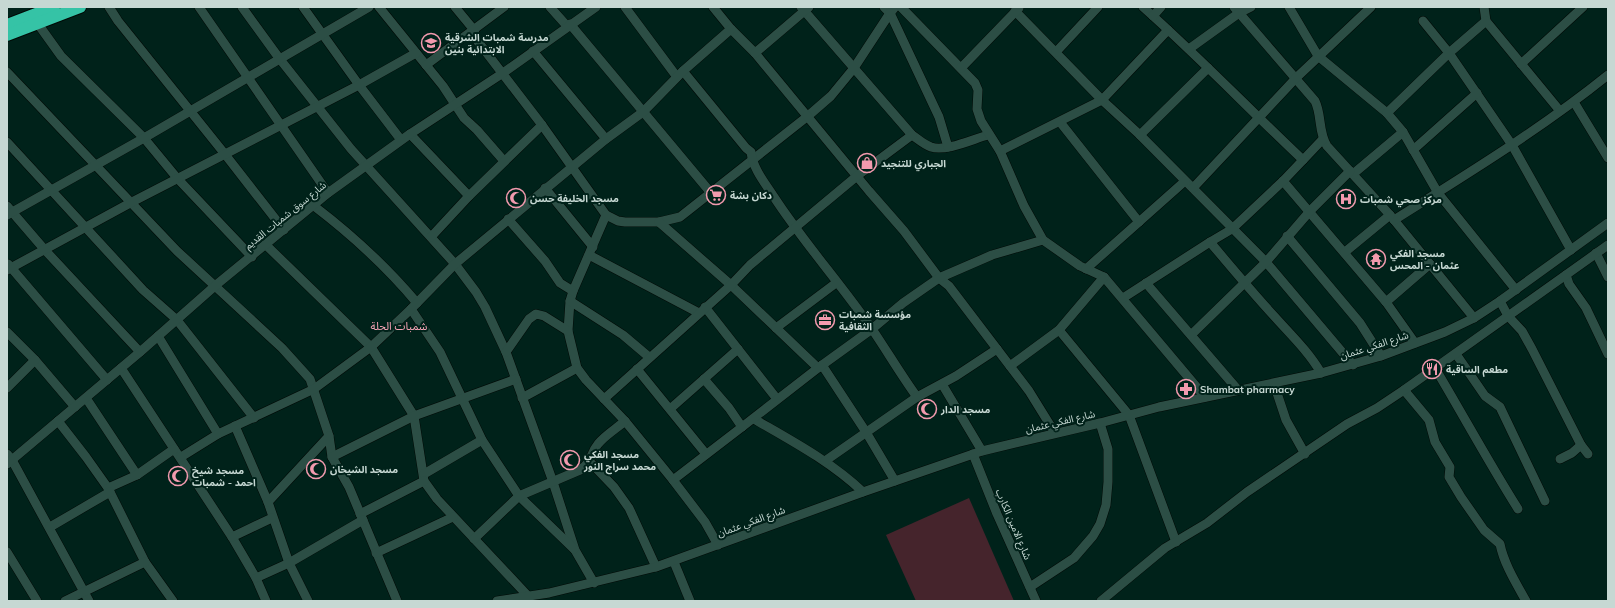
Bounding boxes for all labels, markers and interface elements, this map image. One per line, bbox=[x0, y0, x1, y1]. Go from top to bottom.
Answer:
place label: مدرسة شمبات الشرقية الابتدائية بنين bbox=[445, 31, 549, 56]
school or university icon: مدرسة شمبات الشرقية الابتدائية بنين bbox=[420, 32, 442, 54]
shop icon: الجباري للتنجيد bbox=[856, 152, 878, 174]
place label: الجباري للتنجيد bbox=[881, 157, 946, 172]
street label: شارع سوق شمبات القديم bbox=[242, 178, 330, 253]
supermarket icon: دكان بشة bbox=[705, 184, 727, 206]
mosque icon: مسجد الخليفة حسن bbox=[505, 187, 527, 209]
hospital icon: مركز صحي شمبات bbox=[1335, 188, 1357, 210]
place label: دكان بشة bbox=[730, 189, 772, 202]
place label: مسجد الخليفة حسن bbox=[530, 192, 619, 205]
place label: مركز صحي شمبات bbox=[1360, 193, 1442, 208]
place label: مسجد الفكي عثمان - المحس bbox=[1390, 247, 1460, 272]
temple icon: مسجد الفكي عثمان - المحس bbox=[1365, 248, 1387, 270]
place label: مؤسسة شمبات الثقافية bbox=[839, 308, 911, 333]
office icon: مؤسسة شمبات الثقافية bbox=[814, 309, 836, 331]
district label: شمبات الحلة bbox=[371, 319, 428, 333]
street label: شارع الفكي عثمان bbox=[1338, 328, 1411, 364]
restaurant icon: مطعم الساقية bbox=[1421, 358, 1443, 380]
place label: مطعم الساقية bbox=[1446, 363, 1508, 377]
pharmacy icon: Shambat pharmacy bbox=[1175, 378, 1197, 400]
place label: Shambat pharmacy bbox=[1200, 383, 1295, 396]
mosque icon: مسجد الدار bbox=[916, 398, 938, 420]
place label: مسجد الدار bbox=[940, 403, 990, 416]
street label: شارع الفكي عثمان bbox=[1024, 407, 1097, 437]
place label: مسجد الفكي محمد سراج النور bbox=[583, 448, 656, 475]
mosque icon: مسجد الفكي محمد سراج النور bbox=[559, 449, 581, 471]
mosque icon: مسجد الشيخان bbox=[305, 458, 327, 480]
place label: مسجد الشيخان bbox=[330, 463, 398, 476]
place label: مسجد شيخ احمد - شمبات bbox=[192, 464, 256, 489]
mosque icon: مسجد شيخ احمد - شمبات bbox=[167, 465, 189, 487]
street label: شارع الامين الكارب bbox=[992, 487, 1034, 562]
street label: شارع الفكي عثمان bbox=[715, 503, 788, 541]

